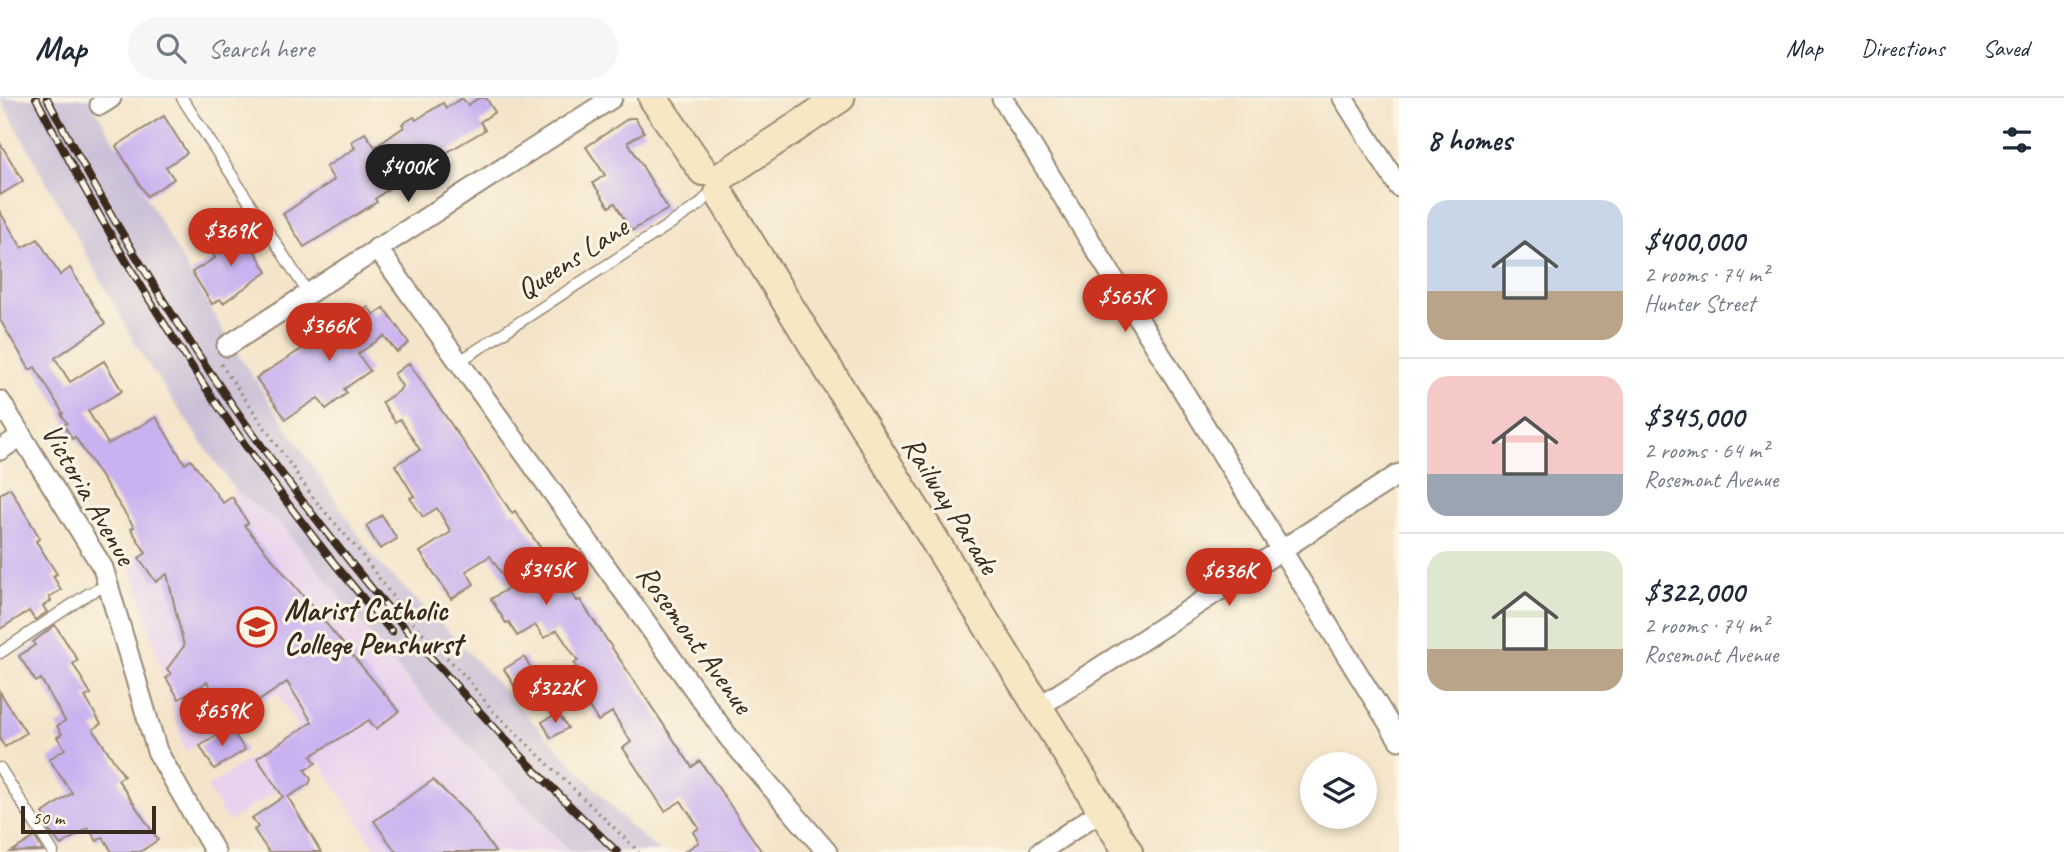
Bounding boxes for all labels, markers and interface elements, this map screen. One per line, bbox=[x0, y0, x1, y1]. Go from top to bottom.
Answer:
search box bbox=[128, 17, 618, 80]
text: Map bbox=[35, 27, 86, 69]
icon: search bbox=[152, 29, 190, 67]
text: Search here bbox=[208, 32, 314, 65]
text: Map bbox=[1786, 33, 1823, 63]
text: Directions bbox=[1861, 33, 1944, 63]
text: Saved bbox=[1982, 33, 2029, 63]
text: 8 homes bbox=[1427, 121, 1512, 159]
icon: filters bbox=[1998, 121, 2036, 159]
pin: $400K bbox=[359, 144, 457, 204]
text: $400K bbox=[381, 152, 435, 181]
street label: Queens Lane bbox=[509, 207, 637, 308]
pin: $369K bbox=[182, 208, 280, 268]
text: $369K bbox=[204, 216, 258, 245]
text: $400,000 bbox=[1644, 222, 1744, 260]
icon: home bbox=[1483, 228, 1567, 312]
text: 2 rooms · 74 m² bbox=[1644, 260, 1768, 289]
pin: $565K bbox=[1076, 274, 1174, 334]
text: $565K bbox=[1099, 282, 1151, 311]
text: Hunter Street bbox=[1644, 289, 1755, 318]
pin: $366K bbox=[280, 303, 378, 363]
text: $366K bbox=[302, 311, 356, 340]
text: $345,000 bbox=[1644, 398, 1744, 436]
icon: home bbox=[1483, 404, 1567, 488]
street label: Victoria Avenue bbox=[33, 416, 146, 574]
street label: Railway Parade bbox=[894, 429, 1009, 583]
text: 2 rooms · 64 m² bbox=[1644, 436, 1768, 465]
text: Rosemont Avenue bbox=[1644, 465, 1778, 494]
pin: $345K bbox=[497, 547, 595, 607]
pin: $636K bbox=[1180, 548, 1278, 608]
text: $345K bbox=[520, 555, 572, 584]
text: $636K bbox=[1202, 556, 1256, 585]
street label: Rosemont Avenue bbox=[628, 557, 763, 723]
text: $322,000 bbox=[1644, 573, 1744, 611]
icon: home bbox=[1483, 579, 1567, 663]
place label: Marist Catholic College Penshurst bbox=[284, 591, 467, 663]
school or university icon: Marist Catholic College Penshurst bbox=[236, 606, 278, 648]
text: 2 rooms · 74 m² bbox=[1644, 611, 1768, 640]
text: Rosemont Avenue bbox=[1644, 640, 1778, 669]
pin: $322K bbox=[506, 666, 604, 725]
text: $322K bbox=[528, 673, 582, 702]
pin: $659K bbox=[173, 688, 271, 748]
text: $659K bbox=[196, 696, 248, 725]
map controls bbox=[1300, 752, 1377, 829]
button: layers bbox=[1300, 752, 1377, 829]
scale bar bbox=[21, 803, 156, 835]
text: 50 m bbox=[32, 806, 64, 830]

